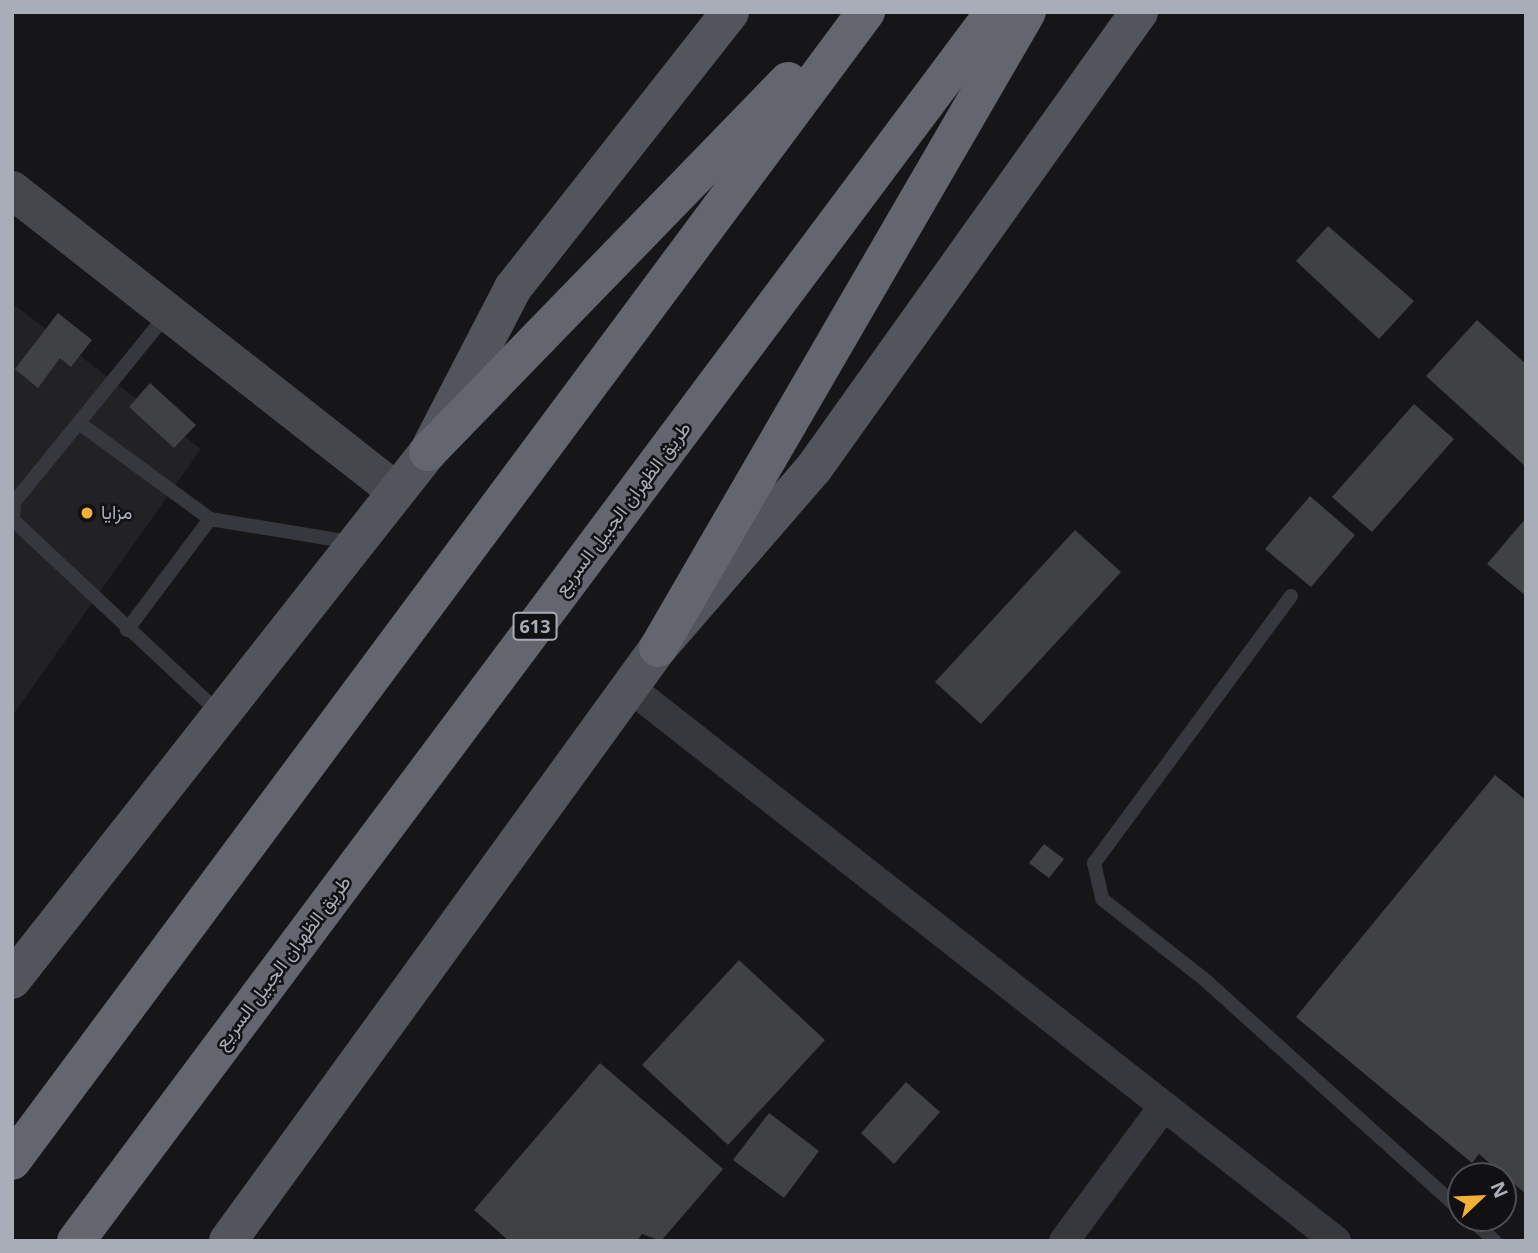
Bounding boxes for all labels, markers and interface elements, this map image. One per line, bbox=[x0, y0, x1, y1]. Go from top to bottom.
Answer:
street label: طريق الظهران الجبيل السريع bbox=[550, 418, 696, 600]
place label: مزايا bbox=[101, 502, 132, 524]
marker: مزايا bbox=[79, 505, 95, 521]
road number: 613 bbox=[512, 612, 558, 640]
street label: طريق الظهران الجبيل السريع bbox=[210, 872, 356, 1054]
north arrow bbox=[1447, 1162, 1517, 1232]
text: N bbox=[1485, 1177, 1514, 1202]

